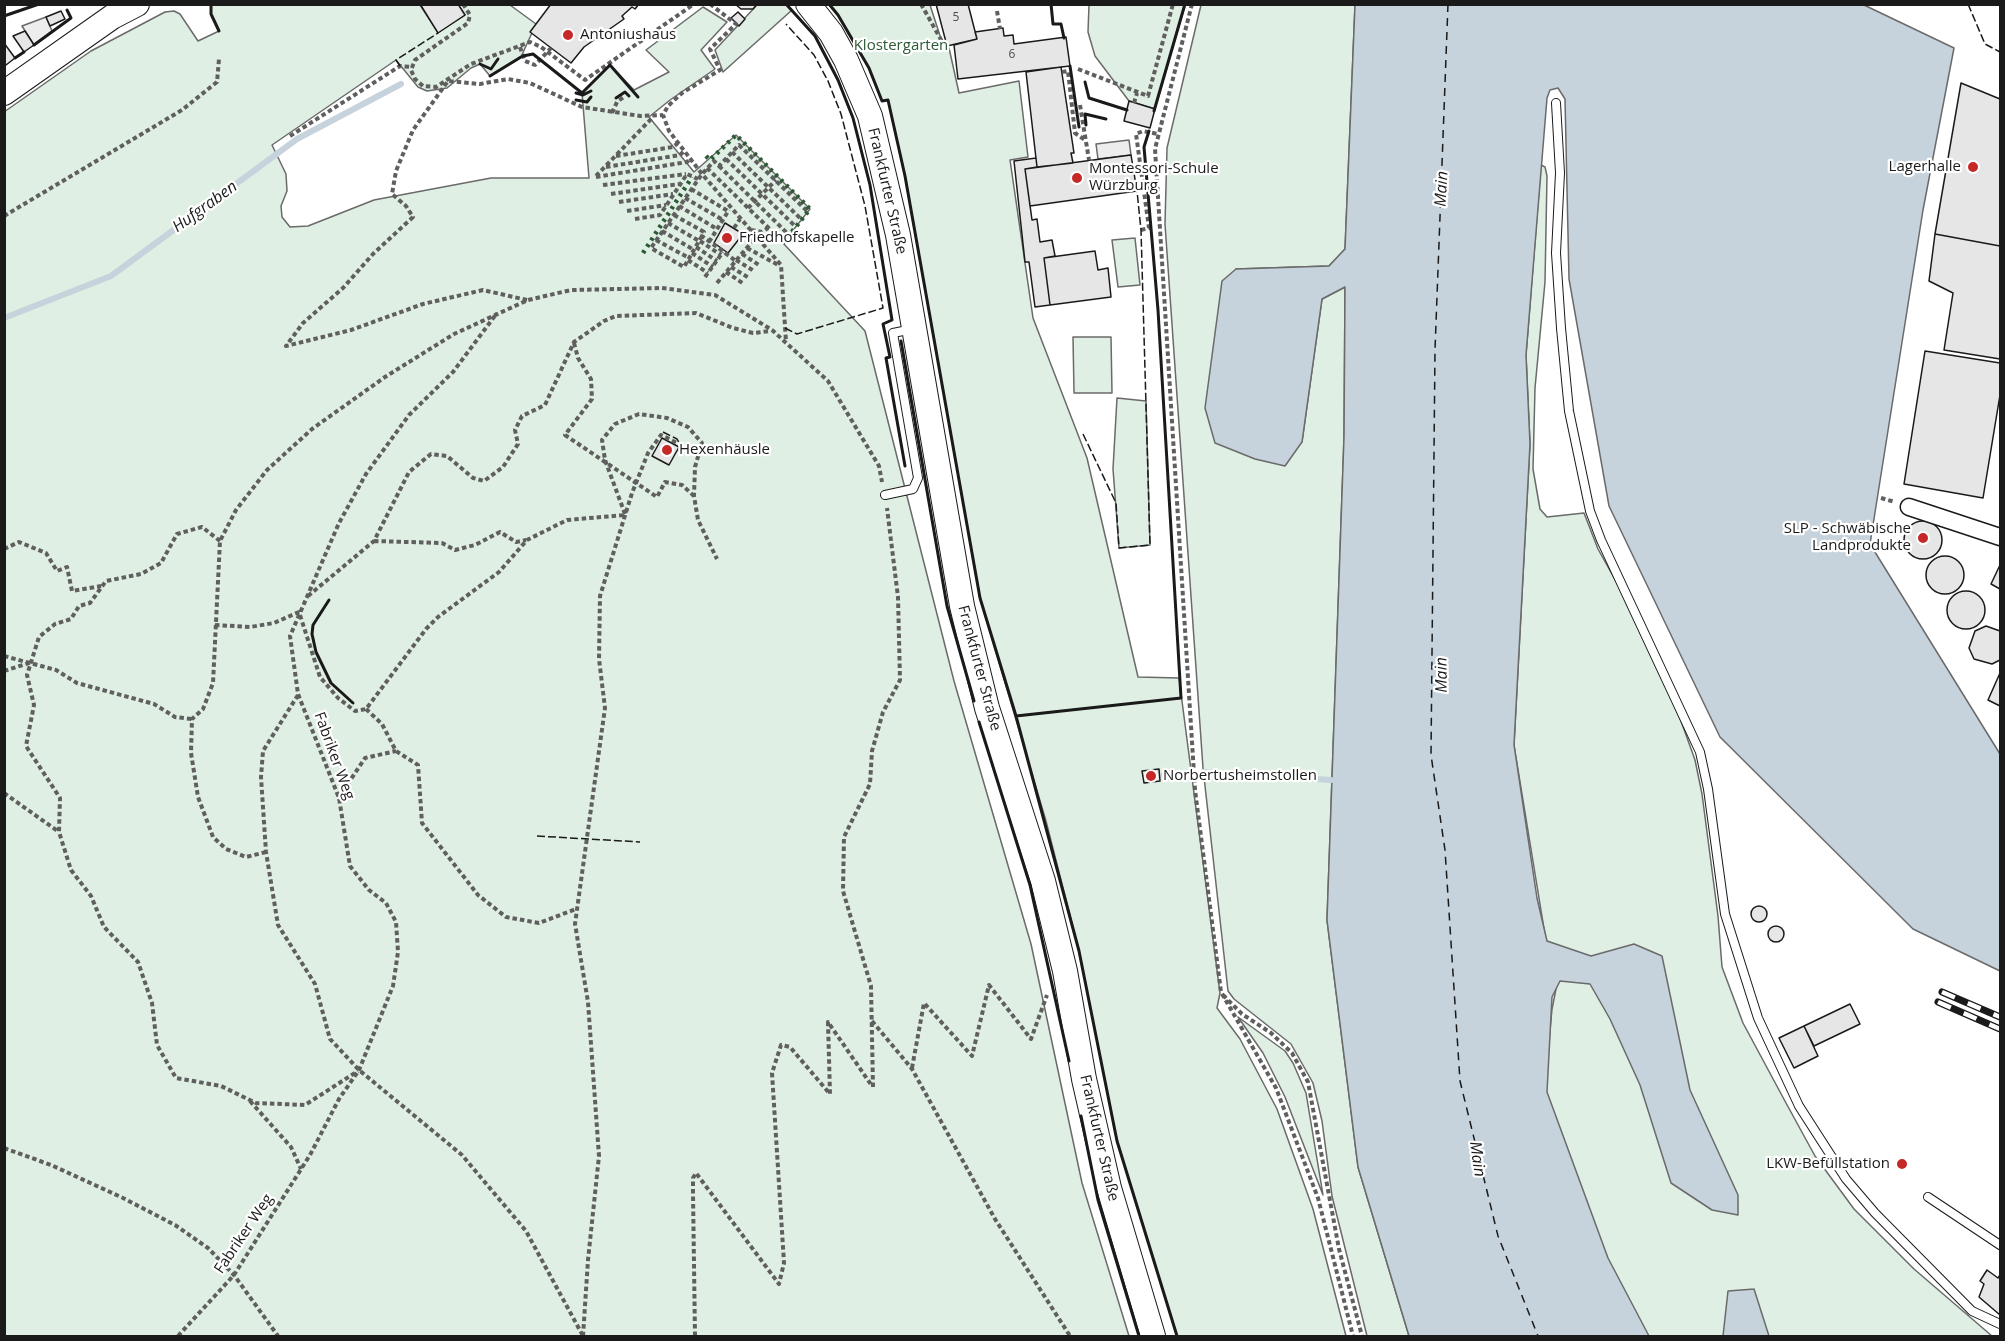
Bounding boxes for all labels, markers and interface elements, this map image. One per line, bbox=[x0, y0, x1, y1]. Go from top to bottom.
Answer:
house number: 5 bbox=[953, 11, 959, 25]
place label: Antoniushaus bbox=[580, 26, 676, 44]
marker: Antoniushaus bbox=[561, 28, 575, 42]
park label: Klostergarten bbox=[854, 37, 948, 55]
house number: 6 bbox=[1009, 48, 1015, 62]
street label: Frankfurter Straße bbox=[864, 126, 910, 256]
place label: Lagerhalle bbox=[1889, 158, 1961, 176]
place label: Montessori-Schule Würzburg bbox=[1089, 160, 1219, 195]
marker: Lagerhalle bbox=[1966, 160, 1980, 174]
marker: Montessori-Schule Würzburg bbox=[1070, 171, 1084, 185]
water label: Main bbox=[1431, 171, 1453, 207]
water label: Hufgraben bbox=[169, 177, 241, 237]
place label: Friedhofskapelle bbox=[739, 229, 854, 247]
marker: Friedhofskapelle bbox=[720, 231, 734, 245]
place label: Hexenhäusle bbox=[679, 441, 770, 459]
marker: Hexenhäusle bbox=[660, 443, 674, 457]
place label: SLP - Schwäbische Landprodukte bbox=[1784, 520, 1911, 555]
marker: SLP - Schwäbische Landprodukte bbox=[1916, 531, 1930, 545]
street label: Frankfurter Straße bbox=[954, 603, 1004, 733]
water label: Main bbox=[1432, 657, 1452, 693]
street label: Fabriker Weg bbox=[310, 710, 358, 802]
place label: Norbertusheimstollen bbox=[1163, 767, 1317, 785]
marker: Norbertusheimstollen bbox=[1144, 769, 1158, 783]
street label: Frankfurter Straße bbox=[1076, 1073, 1122, 1203]
water label: Main bbox=[1465, 1140, 1489, 1178]
place label: LKW-Befüllstation bbox=[1766, 1155, 1890, 1173]
marker: LKW-Befüllstation bbox=[1895, 1157, 1909, 1171]
street label: Fabriker Weg bbox=[211, 1191, 277, 1277]

